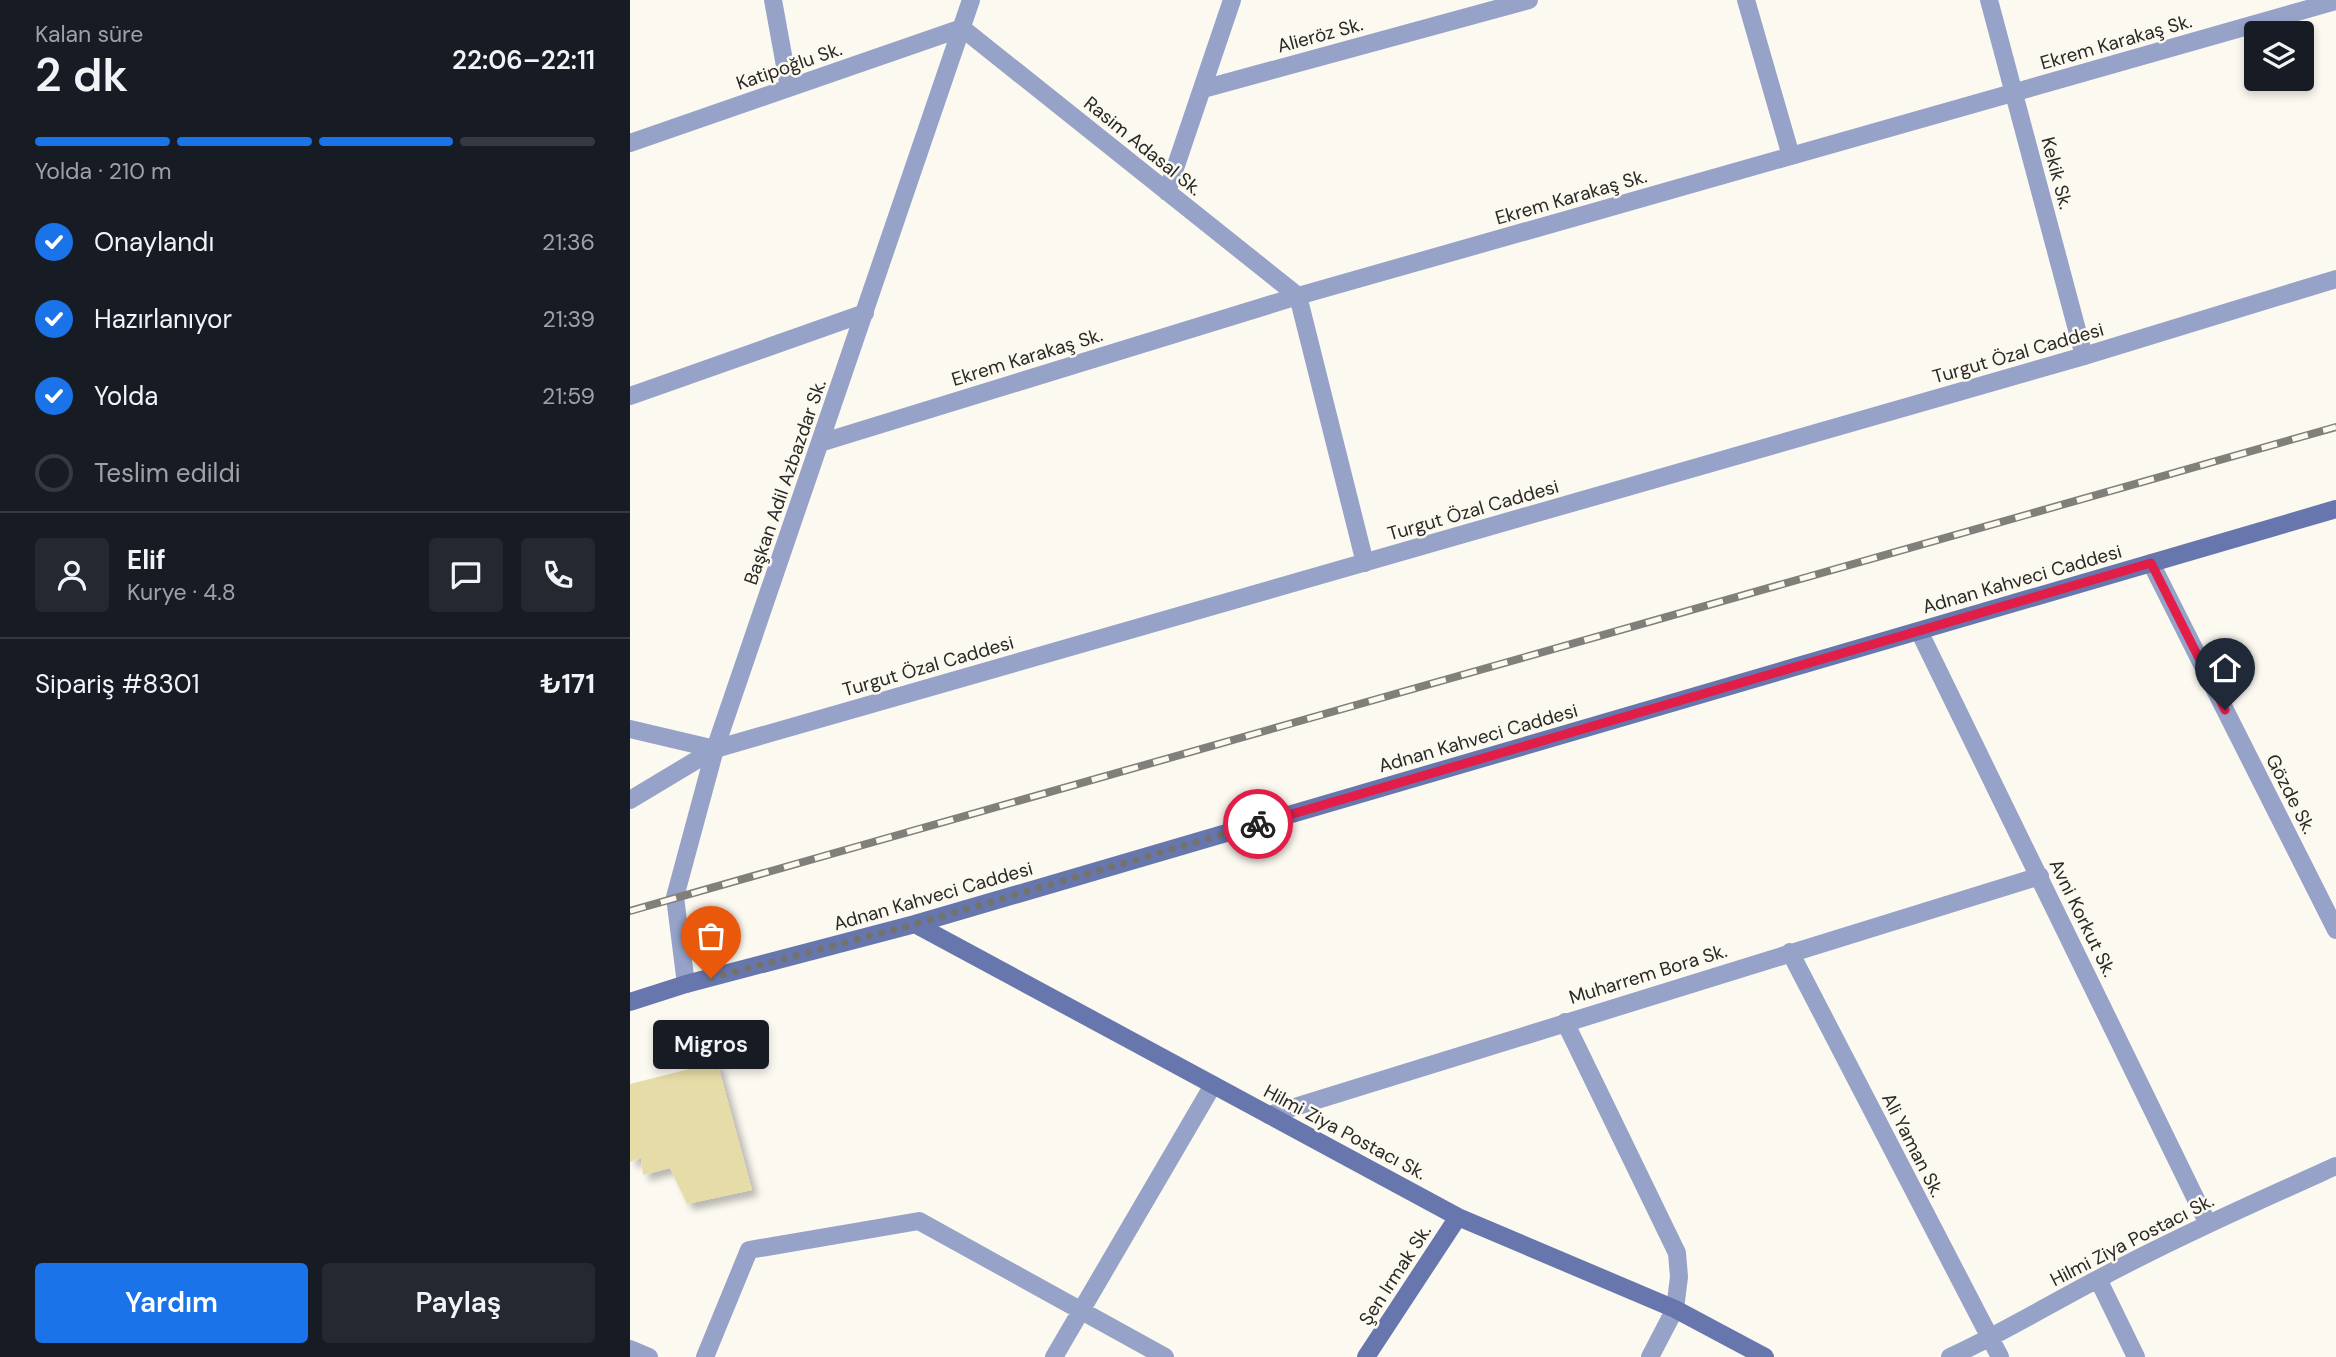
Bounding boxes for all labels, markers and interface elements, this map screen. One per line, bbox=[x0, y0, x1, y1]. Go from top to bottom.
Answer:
street label: Ekrem Karakaş Sk. bbox=[2037, 8, 2195, 76]
street label: Alieröz Sk. bbox=[1274, 12, 1366, 58]
text: Kalan süre bbox=[35, 19, 143, 49]
map controls bbox=[2244, 21, 2314, 91]
button: layers bbox=[2244, 21, 2314, 91]
street label: Katipoğlu Sk. bbox=[733, 36, 845, 96]
text: 22:06–22:11 bbox=[452, 43, 595, 77]
text: 2 dk bbox=[35, 45, 128, 105]
street label: Rasim Adasal Sk. bbox=[1079, 91, 1207, 201]
street label: Kekik Sk. bbox=[2035, 134, 2079, 212]
text: Yolda · 210 m bbox=[35, 156, 172, 186]
street label: Ekrem Karakaş Sk. bbox=[1492, 163, 1650, 231]
icon: check bbox=[35, 223, 73, 261]
text: Onaylandı bbox=[94, 225, 214, 259]
text: 21:36 bbox=[542, 227, 595, 257]
icon: check bbox=[35, 300, 73, 338]
text: Hazırlanıyor bbox=[94, 302, 232, 336]
text: 21:39 bbox=[543, 304, 595, 334]
street label: Turgut Özal Caddesi bbox=[1930, 317, 2106, 389]
street label: Ekrem Karakaş Sk. bbox=[948, 322, 1106, 392]
street label: Başkan Adil Azbazdar Sk. bbox=[738, 376, 832, 588]
icon: check bbox=[35, 377, 73, 415]
text: Yolda bbox=[94, 379, 158, 413]
text: 21:59 bbox=[542, 381, 595, 411]
text: Teslim edildi bbox=[94, 456, 241, 490]
street label: Turgut Özal Caddesi bbox=[1385, 474, 1561, 546]
button: person bbox=[35, 538, 109, 612]
button: chat bbox=[429, 538, 503, 612]
button: phone bbox=[521, 538, 595, 612]
street label: Adnan Kahveci Caddesi bbox=[1920, 539, 2124, 619]
text: Elif bbox=[127, 543, 166, 577]
text: Kurye · 4.8 bbox=[127, 577, 236, 607]
street label: Turgut Özal Caddesi bbox=[840, 630, 1016, 702]
pin bbox=[2195, 638, 2255, 710]
icon: home bbox=[2206, 649, 2244, 687]
text: Sipariş #8301 bbox=[35, 667, 200, 701]
text: ₺171 bbox=[540, 667, 595, 701]
street label: Adnan Kahveci Caddesi bbox=[1376, 698, 1580, 778]
street label: Gözde Sk. bbox=[2260, 750, 2322, 838]
courier bbox=[1223, 789, 1293, 859]
icon: bike bbox=[1239, 805, 1277, 843]
street label: Avni Korkut Sk. bbox=[2044, 855, 2122, 981]
street label: Adnan Kahveci Caddesi bbox=[831, 856, 1035, 936]
pin bbox=[681, 906, 741, 978]
icon: bag bbox=[692, 917, 730, 955]
street label: Muharrem Bora Sk. bbox=[1566, 938, 1730, 1010]
callout: Migros bbox=[653, 1020, 769, 1069]
text: Migros bbox=[674, 1029, 748, 1059]
street label: Hilmi Ziya Postacı Sk. bbox=[1259, 1079, 1431, 1185]
street label: Ali Yaman Sk. bbox=[1876, 1089, 1950, 1201]
street label: Hilmi Ziya Postacı Sk. bbox=[2046, 1188, 2218, 1292]
street label: Şen Irmak Sk. bbox=[1353, 1220, 1437, 1330]
button: Yardım bbox=[35, 1263, 308, 1343]
button: Paylaş bbox=[322, 1263, 595, 1343]

